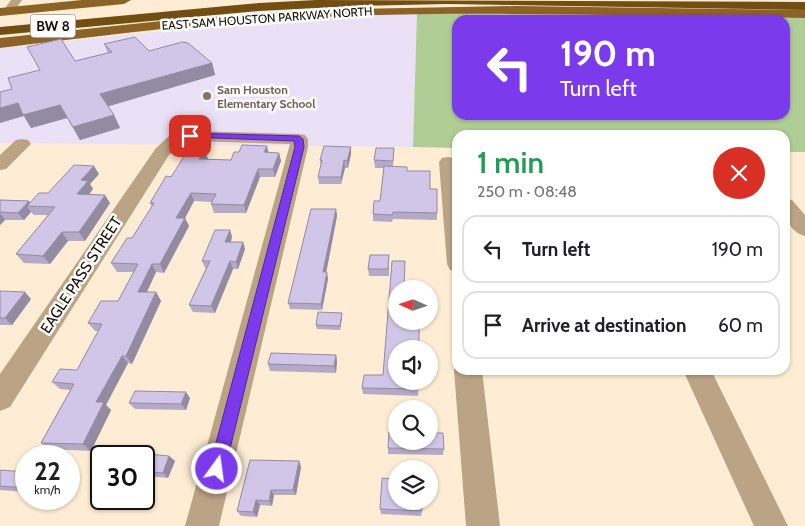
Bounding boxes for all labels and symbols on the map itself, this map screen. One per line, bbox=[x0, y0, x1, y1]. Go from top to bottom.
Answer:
street label: EAST SAM HOUSTON PARKWAY NORTH bbox=[161, 3, 373, 33]
road number: BW 8 bbox=[30, 15, 76, 38]
place label: Sam Houston Elementary School bbox=[217, 82, 315, 111]
marker: Sam Houston Elementary School bbox=[201, 90, 213, 102]
pin bbox=[169, 115, 211, 157]
street label: EAGLE PASS STREET bbox=[37, 213, 125, 337]
north arrow bbox=[388, 280, 438, 330]
position arrow bbox=[190, 442, 242, 494]
speed limit sign: 30 bbox=[90, 445, 155, 510]

